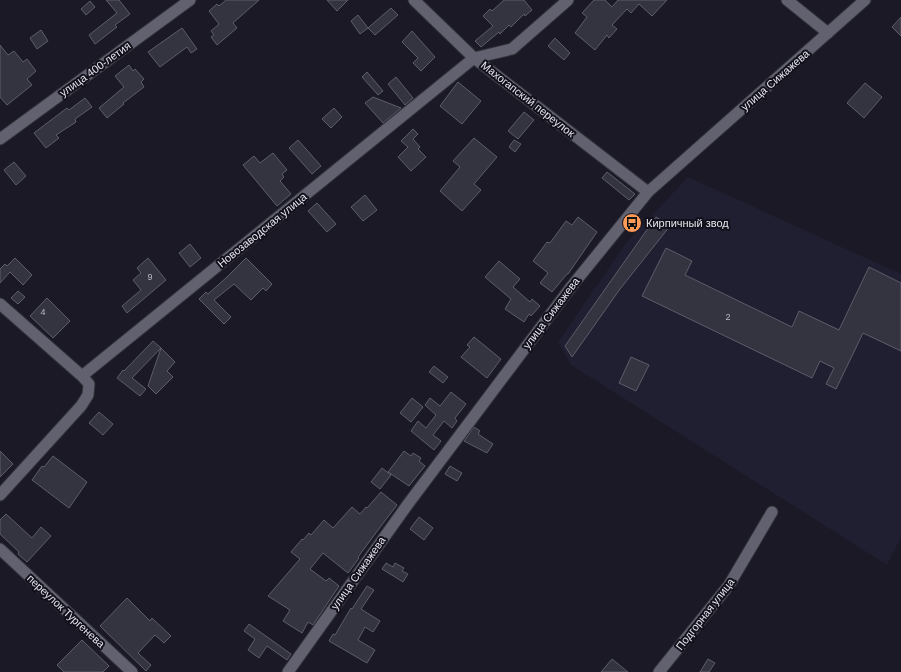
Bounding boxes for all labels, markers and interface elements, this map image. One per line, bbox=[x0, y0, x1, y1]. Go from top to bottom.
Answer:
street label: улица 400-летия bbox=[57, 39, 133, 99]
street label: улица Сижажева bbox=[739, 47, 812, 113]
street label: Махогапский переулок bbox=[479, 59, 577, 139]
street label: Новозаводская улица bbox=[215, 190, 310, 270]
bus stop icon: Кирпичный звод bbox=[621, 212, 643, 234]
place label: Кирпичный звод bbox=[646, 217, 729, 229]
house number: 9 bbox=[147, 272, 153, 282]
street label: улица Сижажева bbox=[520, 274, 582, 351]
house number: 4 bbox=[40, 307, 46, 317]
house number: 2 bbox=[725, 312, 731, 322]
street label: улица Сижажева bbox=[328, 534, 388, 612]
street label: переулок Тургенева bbox=[25, 572, 108, 651]
street label: Подгорная улица bbox=[673, 575, 737, 652]

